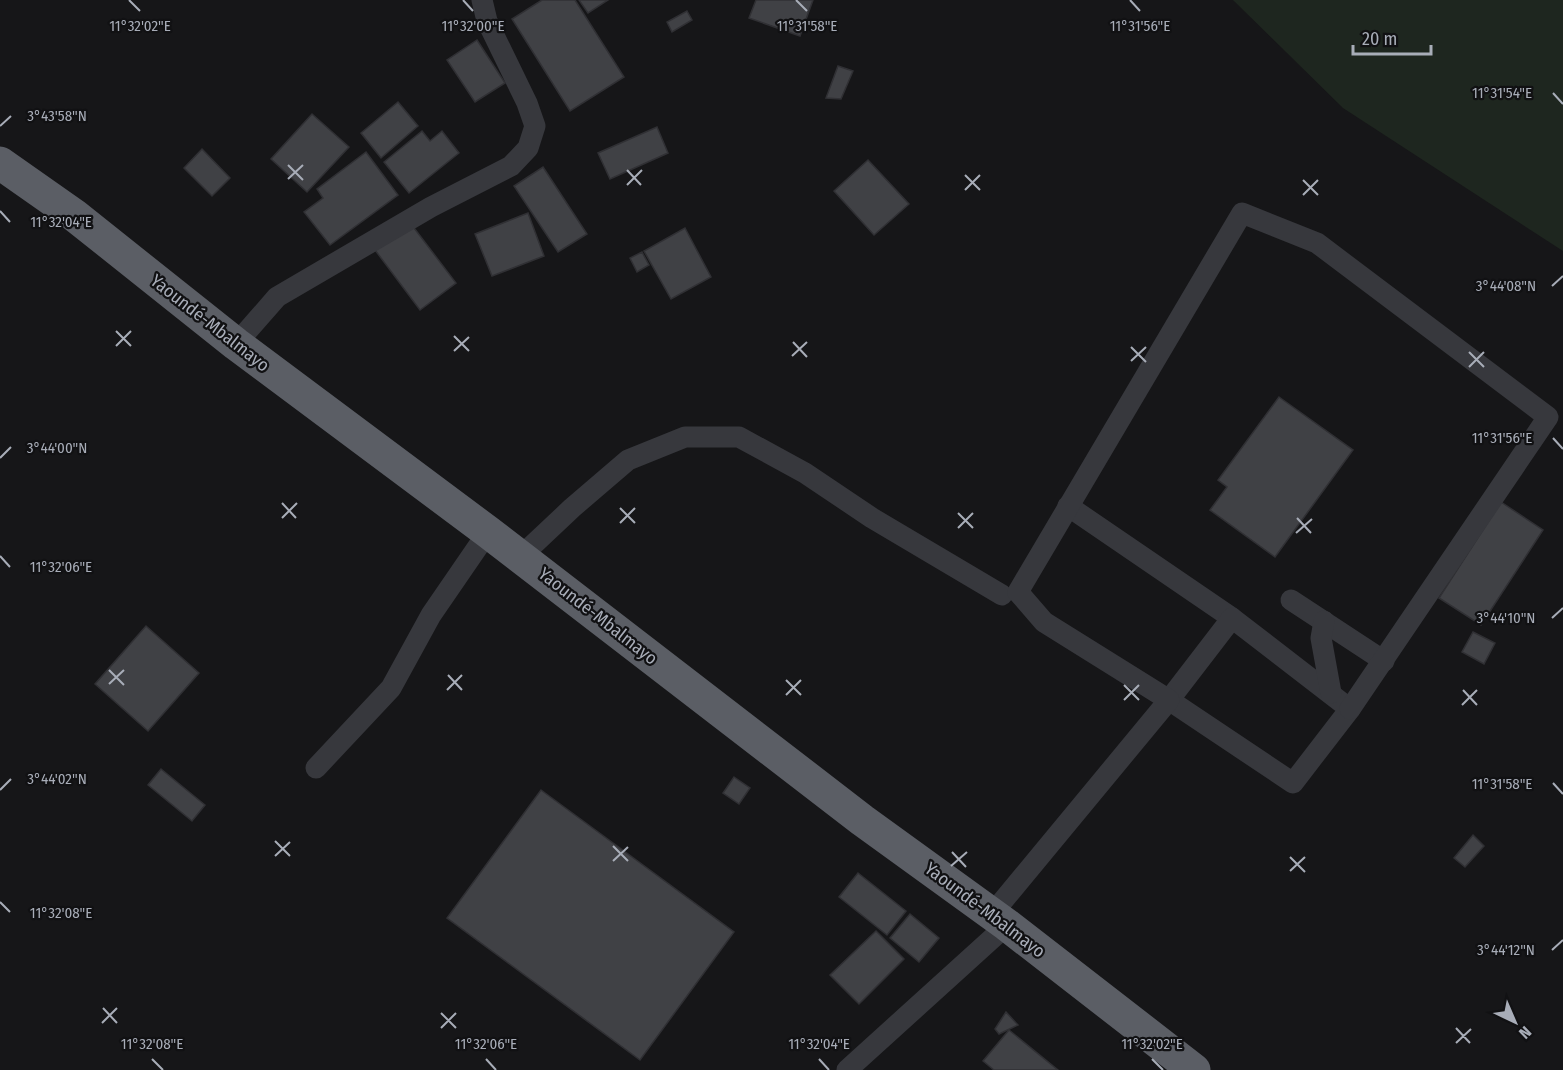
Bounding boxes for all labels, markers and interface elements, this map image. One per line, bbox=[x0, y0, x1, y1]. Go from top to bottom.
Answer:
text: 11°32'02"E bbox=[109, 17, 171, 35]
text: 11°32'00"E bbox=[442, 17, 504, 35]
text: 11°31'58"E bbox=[777, 17, 837, 35]
text: 11°31'56"E bbox=[1110, 17, 1170, 35]
scale bar bbox=[1353, 18, 1431, 56]
text: 20 m bbox=[1362, 28, 1397, 50]
text: 11°31'54"E bbox=[1472, 84, 1532, 102]
text: 3°43'58"N bbox=[27, 107, 87, 125]
text: 11°32'04"E bbox=[30, 213, 92, 231]
street label: Yaoundé-Mbalmayo bbox=[146, 270, 274, 376]
text: 3°44'08"N bbox=[1476, 277, 1536, 295]
text: 11°31'56"E bbox=[1472, 429, 1532, 447]
text: 3°44'00"N bbox=[27, 439, 87, 457]
text: 11°32'06"E bbox=[30, 558, 92, 576]
street label: Yaoundé-Mbalmayo bbox=[534, 563, 662, 669]
text: 3°44'10"N bbox=[1477, 609, 1535, 627]
text: 3°44'02"N bbox=[27, 770, 87, 788]
text: 11°31'58"E bbox=[1472, 775, 1532, 793]
street label: Yaoundé-Mbalmayo bbox=[920, 857, 1050, 963]
text: 11°32'08"E bbox=[30, 904, 92, 922]
text: 3°44'12"N bbox=[1477, 941, 1535, 959]
north arrow bbox=[1485, 992, 1545, 1052]
text: N bbox=[1515, 1022, 1535, 1043]
text: 11°32'08"E bbox=[121, 1035, 183, 1053]
text: 11°32'06"E bbox=[455, 1035, 517, 1053]
text: 11°32'04"E bbox=[788, 1035, 850, 1053]
text: 11°32'02"E bbox=[1121, 1035, 1183, 1053]

